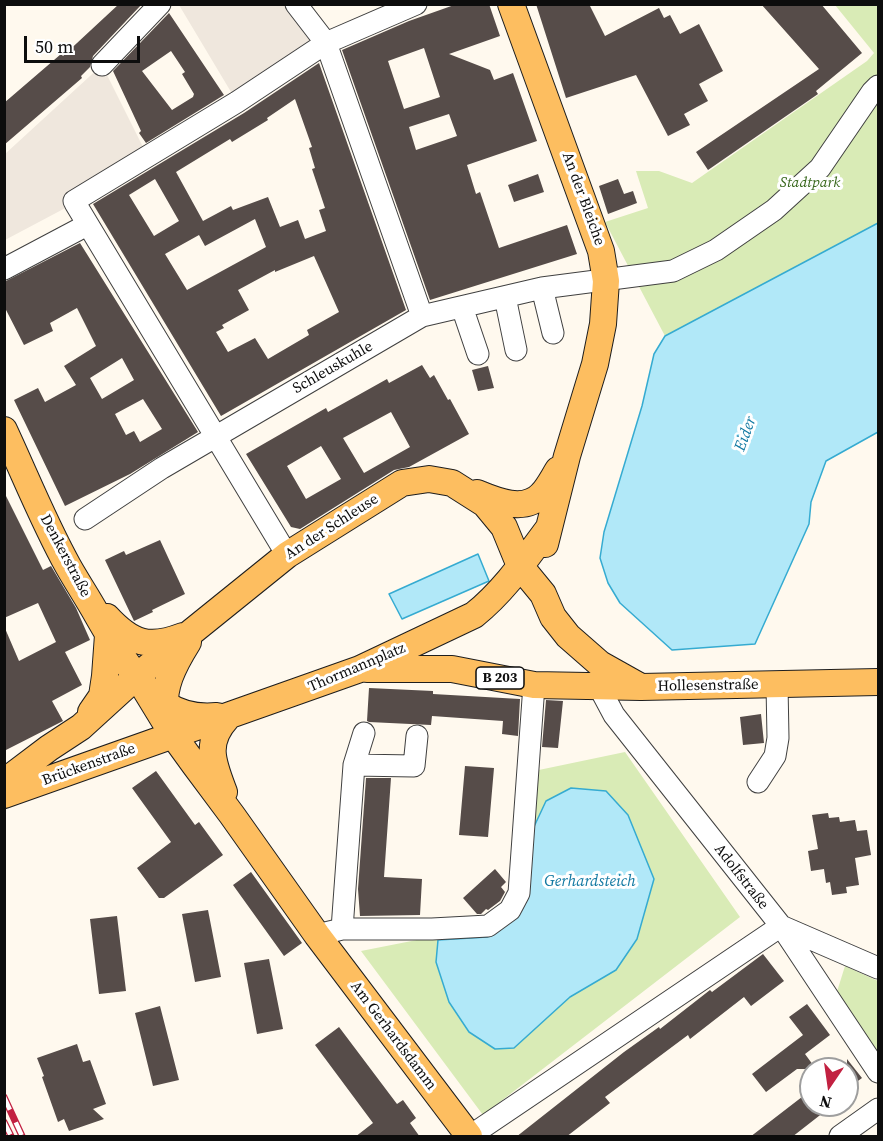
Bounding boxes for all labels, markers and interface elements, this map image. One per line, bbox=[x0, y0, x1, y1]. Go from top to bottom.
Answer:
scale bar bbox=[27, 24, 142, 62]
text: 50 m bbox=[35, 34, 73, 59]
street label: An der Bleiche bbox=[558, 150, 608, 248]
park label: Stadtpark bbox=[780, 174, 840, 192]
street label: Schleuskuhle bbox=[290, 338, 376, 398]
water label: Eider bbox=[731, 414, 761, 454]
street label: An der Schleuse bbox=[282, 490, 382, 564]
street label: Denkerstraße bbox=[36, 512, 94, 600]
street label: Thormannplatz bbox=[306, 639, 408, 697]
road number: B 203 bbox=[476, 667, 524, 689]
street label: Hollesenstraße bbox=[657, 676, 759, 696]
street label: Brückenstraße bbox=[40, 740, 138, 790]
street label: Adolfstraße bbox=[710, 841, 772, 913]
water label: Gerhardsteich bbox=[544, 872, 636, 892]
street label: Am Gerhardsdamm bbox=[346, 978, 440, 1094]
north arrow bbox=[799, 1057, 859, 1117]
text: N bbox=[817, 1091, 834, 1115]

